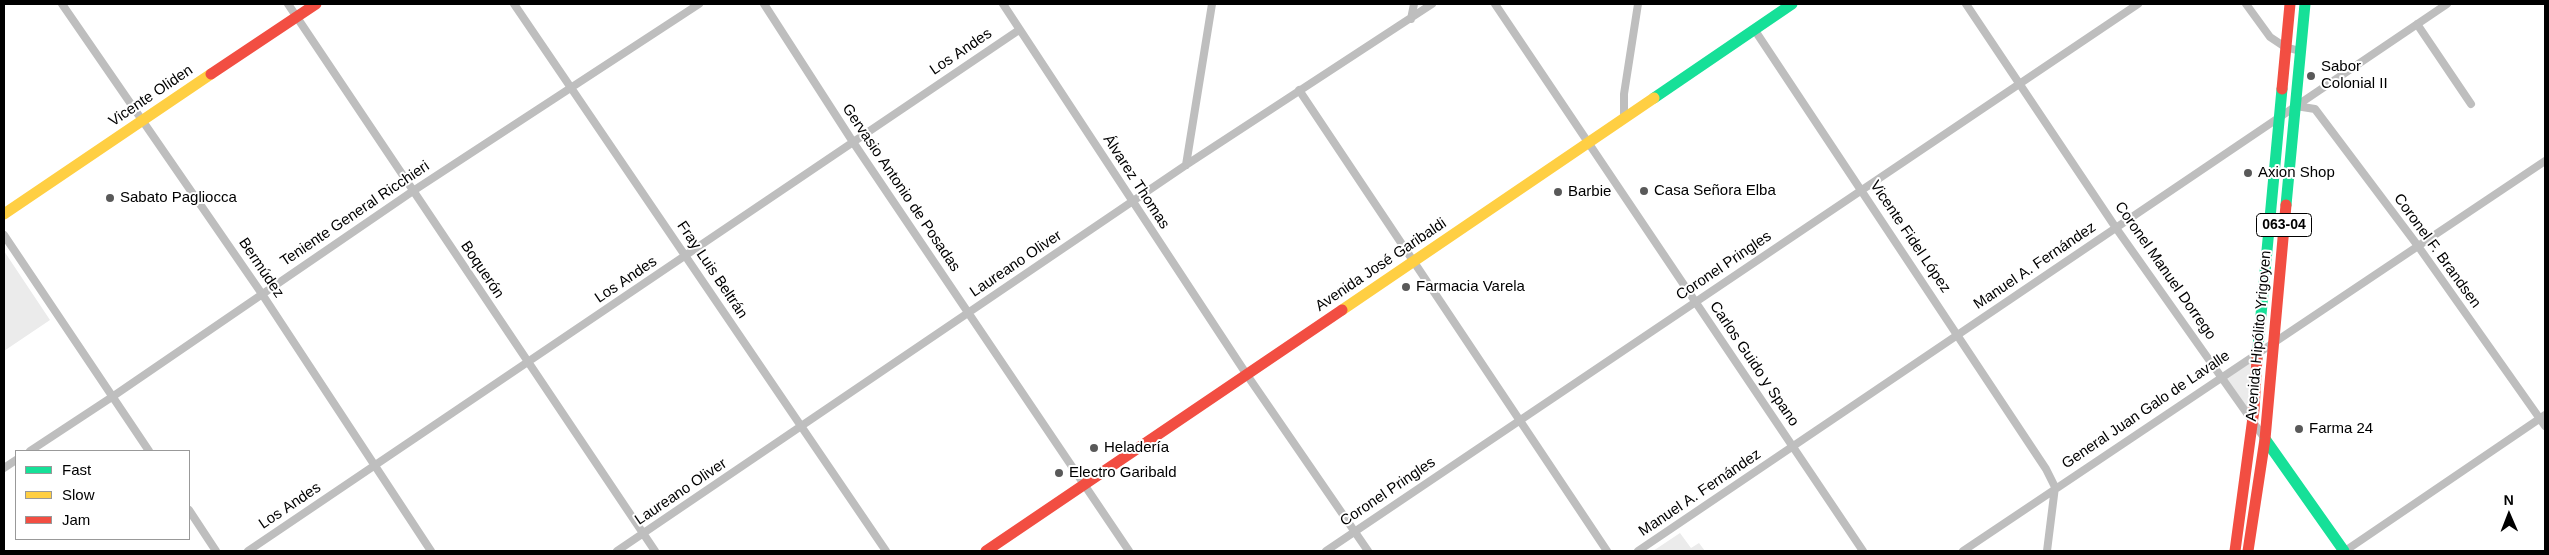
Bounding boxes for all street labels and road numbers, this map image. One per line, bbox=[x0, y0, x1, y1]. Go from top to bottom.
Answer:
street label: Los Andes bbox=[927, 25, 995, 79]
street label: Vicente Oliden bbox=[106, 61, 196, 131]
street label: Gervasio Antonio de Posadas bbox=[838, 101, 964, 275]
street label: Álvarez Thomas bbox=[1099, 132, 1173, 232]
street label: Teniente General Ricchieri bbox=[277, 157, 433, 271]
street label: Vicente Fidel López bbox=[1866, 177, 1954, 297]
street label: Coronel F. Brandsen bbox=[2390, 190, 2484, 312]
street label: Coronel Manuel Dorrego bbox=[2111, 199, 2219, 343]
street label: Avenida José Garibaldi bbox=[1312, 214, 1450, 316]
road number: 063-04 bbox=[2256, 214, 2312, 236]
street label: Fray Luis Beltrán bbox=[673, 218, 751, 322]
street label: Manuel A. Fernández bbox=[1971, 218, 2099, 314]
street label: Laureano Oliver bbox=[967, 227, 1065, 301]
street label: Coronel Pringles bbox=[1673, 228, 1775, 304]
street label: Bermúdez bbox=[234, 235, 288, 301]
street label: Boquerón bbox=[456, 238, 508, 302]
street label: Avenida Hipólito Yrigoyen bbox=[2243, 250, 2275, 422]
street label: Los Andes bbox=[592, 253, 660, 307]
street label: Carlos Guido y Spano bbox=[1706, 298, 1802, 430]
street label: General Juan Galo de Lavalle bbox=[2059, 347, 2233, 473]
street label: Manuel A. Fernández bbox=[1636, 445, 1764, 541]
street label: Coronel Pringles bbox=[1337, 454, 1439, 530]
street label: Laureano Oliver bbox=[632, 455, 730, 529]
street label: Los Andes bbox=[256, 479, 324, 533]

